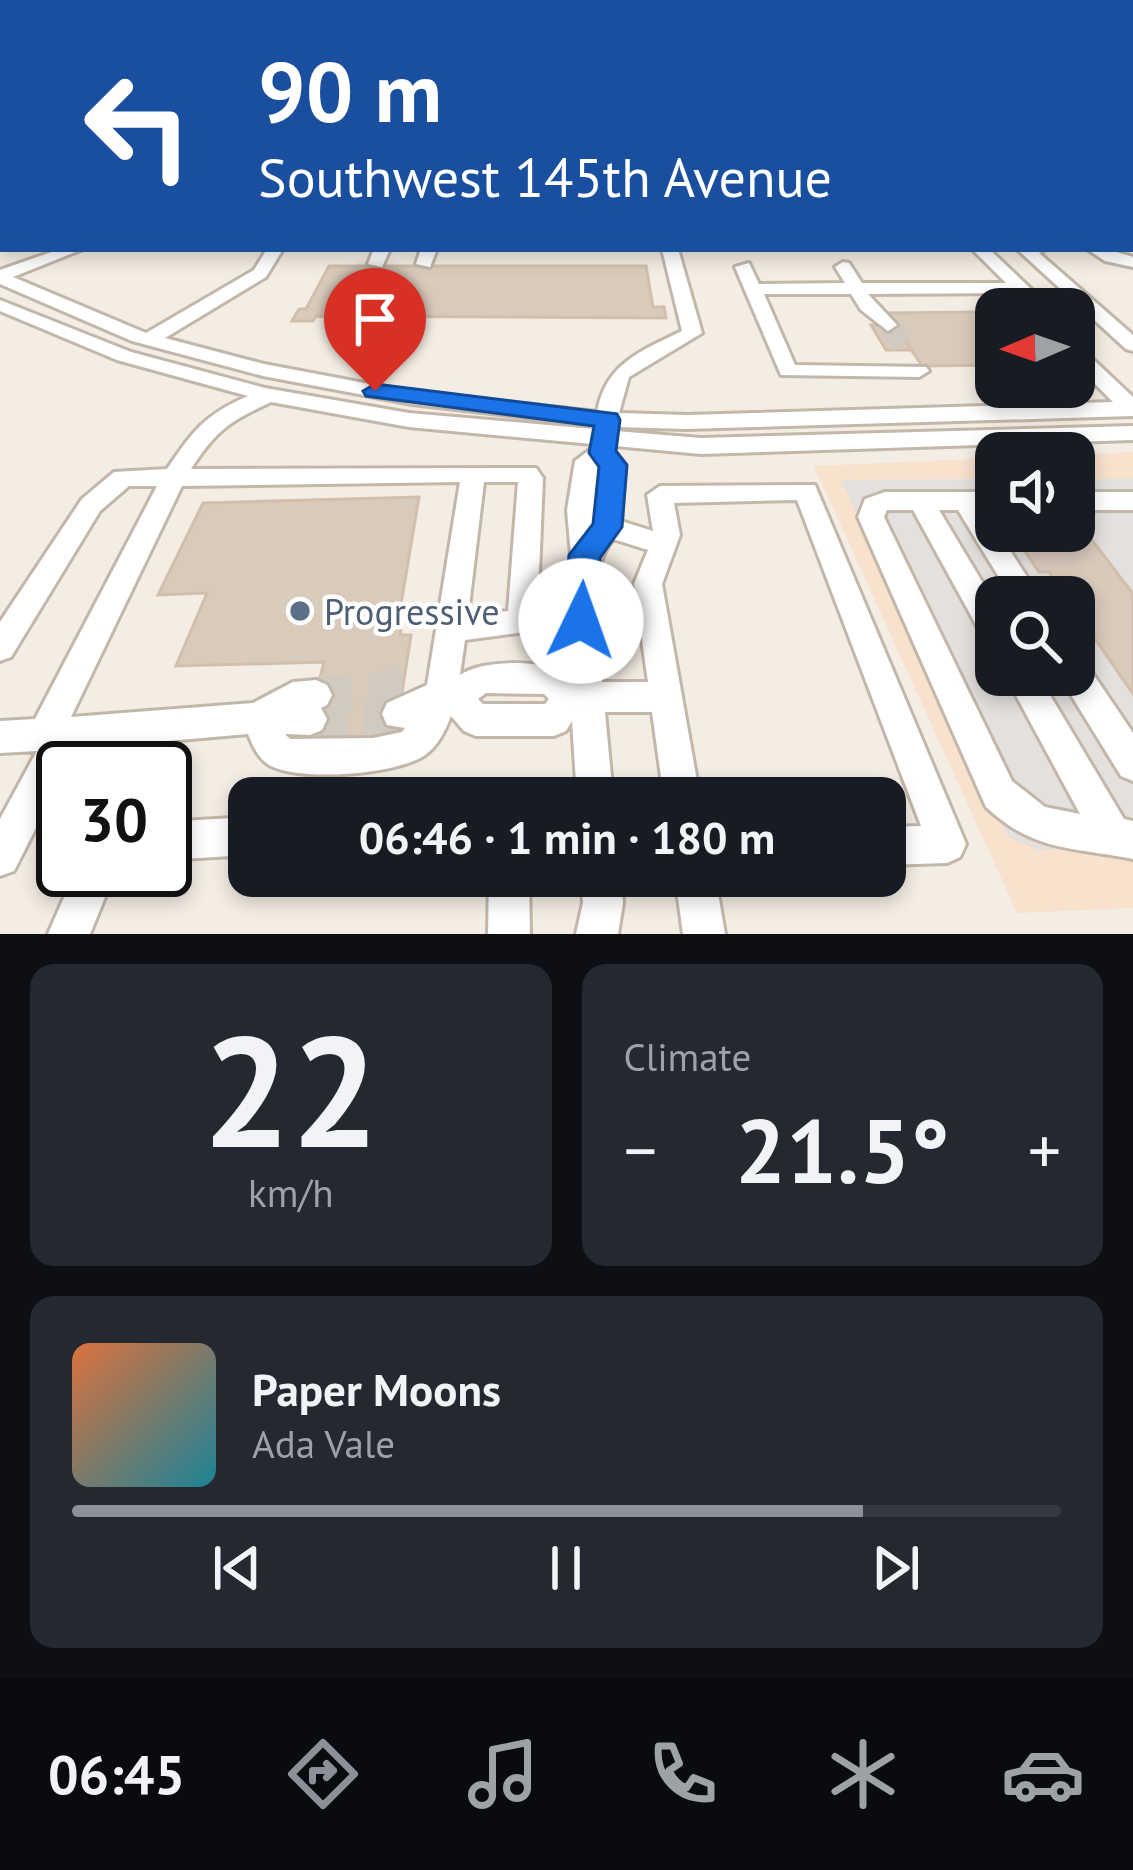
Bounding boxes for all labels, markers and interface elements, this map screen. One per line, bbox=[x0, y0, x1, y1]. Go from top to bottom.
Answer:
text: 90 m bbox=[258, 36, 442, 145]
icon: left bbox=[60, 48, 216, 204]
text: Southwest 145th Avenue bbox=[258, 142, 832, 212]
pin bbox=[324, 268, 426, 391]
icon: arrive bbox=[342, 286, 408, 352]
north arrow bbox=[975, 288, 1095, 408]
map controls bbox=[975, 288, 1095, 696]
button: sound bbox=[975, 432, 1095, 552]
position arrow bbox=[518, 558, 644, 684]
button: search bbox=[975, 576, 1095, 696]
place label: Progressive bbox=[324, 588, 499, 635]
marker: Progressive bbox=[287, 598, 313, 624]
speed limit sign: 30 bbox=[36, 741, 192, 897]
text: 06:46 · 1 min · 180 m bbox=[359, 808, 775, 866]
text: 22 bbox=[202, 988, 379, 1190]
text: Climate bbox=[624, 1031, 751, 1082]
text: 21.5° bbox=[735, 1091, 950, 1208]
text: − bbox=[624, 1107, 657, 1192]
text: + bbox=[1028, 1107, 1061, 1192]
text: km/h bbox=[248, 1167, 334, 1218]
text: Paper Moons bbox=[252, 1360, 501, 1418]
text: Ada Vale bbox=[252, 1418, 395, 1469]
icon: previous bbox=[204, 1535, 270, 1601]
icon: pause bbox=[533, 1535, 599, 1601]
icon: next bbox=[863, 1535, 929, 1601]
icon: directions bbox=[281, 1732, 365, 1816]
icon: music bbox=[461, 1732, 545, 1816]
icon: phone bbox=[641, 1732, 725, 1816]
icon: climate bbox=[821, 1732, 905, 1816]
icon: car bbox=[1001, 1732, 1085, 1816]
text: 06:45 bbox=[48, 1739, 185, 1809]

